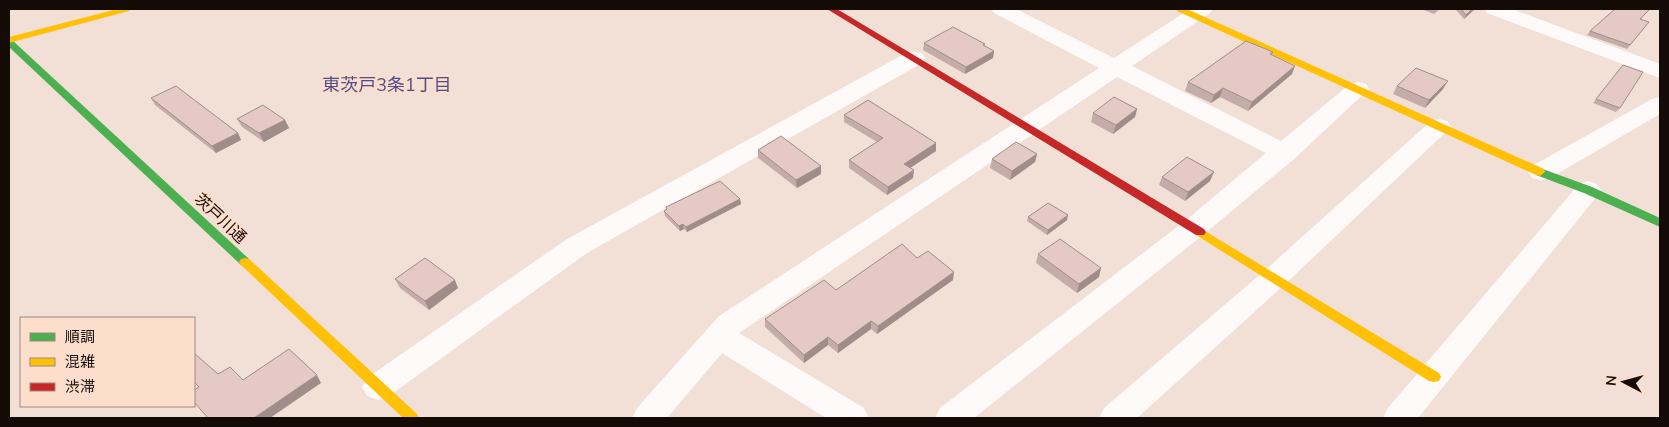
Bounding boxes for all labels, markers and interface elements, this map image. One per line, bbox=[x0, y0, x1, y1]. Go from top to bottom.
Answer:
district label: 東茨戸3条1丁目 bbox=[322, 73, 452, 97]
street label: 茨戸川通 bbox=[189, 189, 251, 249]
legend bbox=[20, 317, 195, 407]
text: 順調 bbox=[65, 327, 95, 347]
text: 混雑 bbox=[65, 352, 95, 372]
north arrow bbox=[1599, 357, 1649, 407]
text: N bbox=[1602, 374, 1622, 387]
text: 渋滞 bbox=[65, 377, 95, 397]

